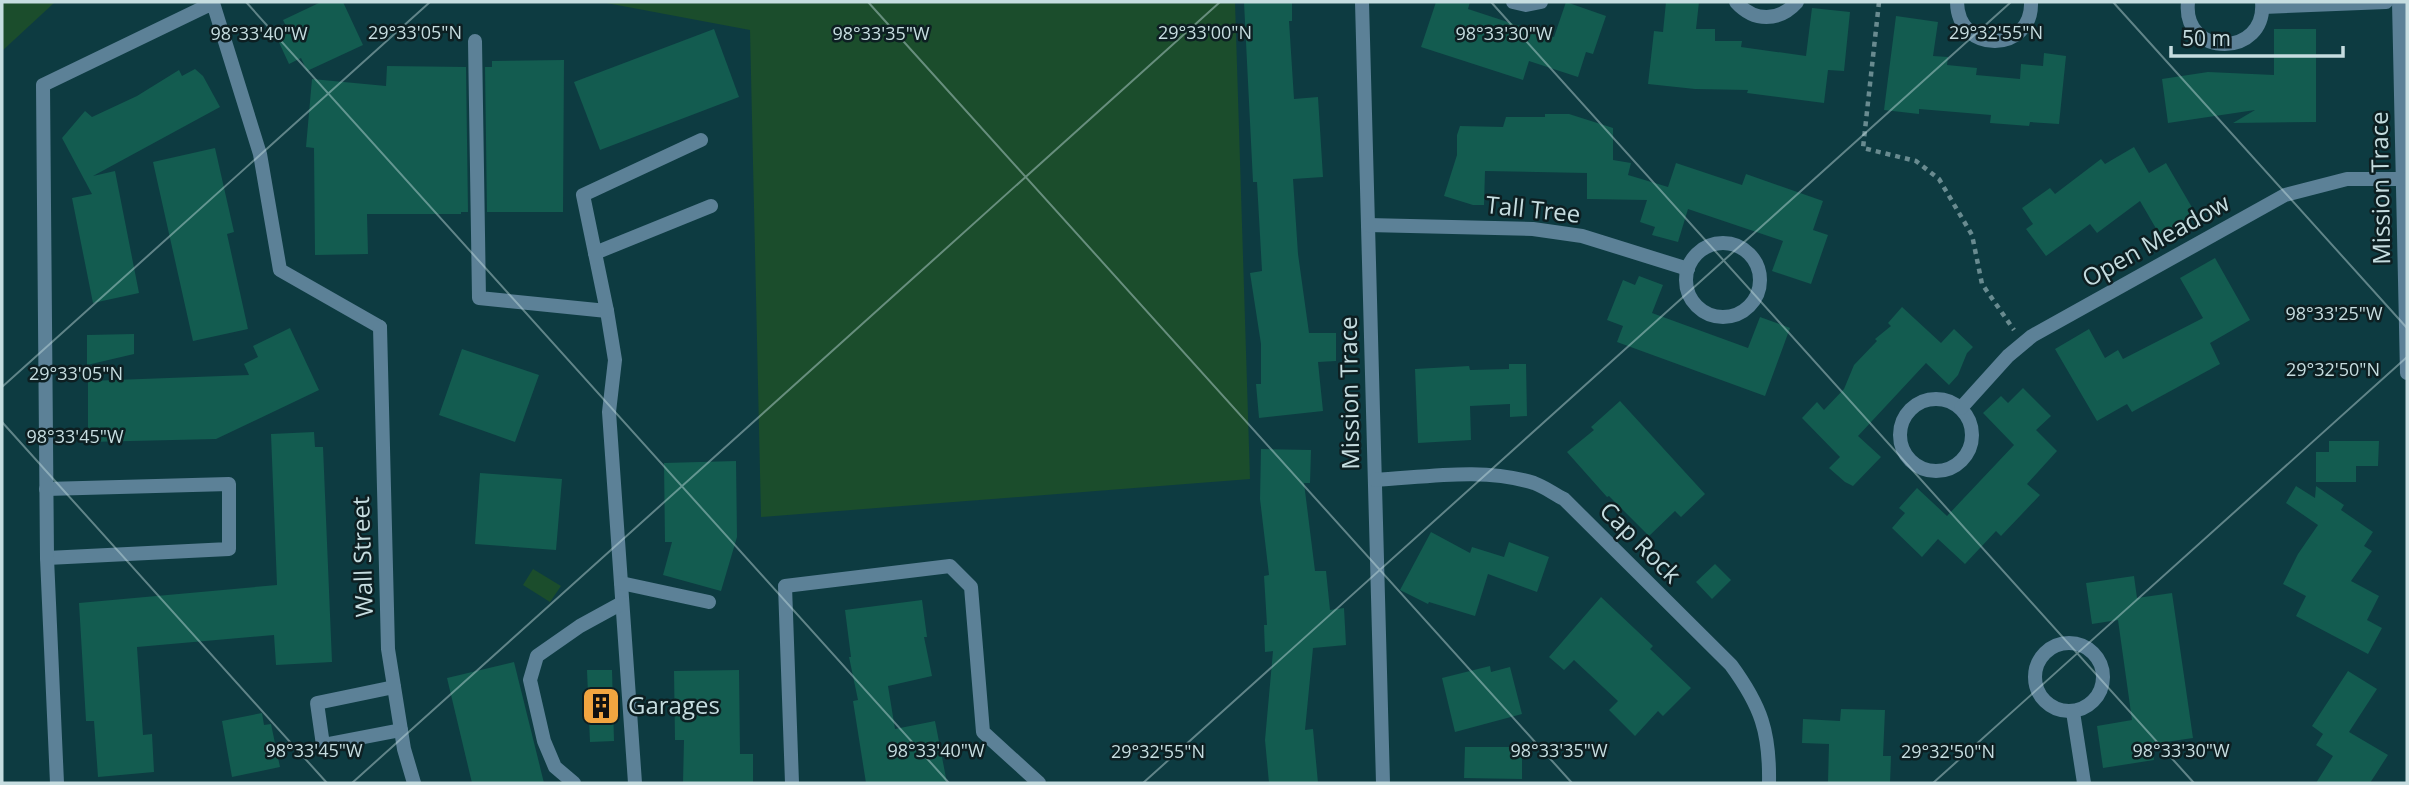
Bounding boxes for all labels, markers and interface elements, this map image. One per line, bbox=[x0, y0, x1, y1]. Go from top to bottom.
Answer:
scale bar bbox=[2171, 14, 2342, 58]
text: 29°33'05"N bbox=[368, 20, 462, 44]
text: 29°33'00"N bbox=[1158, 20, 1252, 44]
text: 29°32'55"N bbox=[1949, 20, 2043, 44]
text: 98°33'40"W bbox=[210, 21, 308, 45]
text: 98°33'35"W bbox=[832, 21, 930, 45]
text: 98°33'30"W bbox=[1455, 21, 1553, 45]
text: 50 m bbox=[2182, 24, 2231, 52]
street label: Mission Trace bbox=[2362, 111, 2397, 265]
street label: Open Meadow bbox=[2076, 185, 2235, 294]
street label: Tall Tree bbox=[1484, 187, 1582, 230]
text: 98°33'25"W bbox=[2285, 301, 2383, 325]
street label: Mission Trace bbox=[1331, 316, 1366, 470]
text: 29°32'50"N bbox=[2286, 357, 2380, 381]
text: 29°33'05"N bbox=[29, 361, 123, 385]
text: 98°33'45"W bbox=[26, 424, 124, 448]
street label: Cap Rock bbox=[1593, 494, 1689, 590]
street label: Wall Street bbox=[343, 496, 380, 618]
building icon: Garages bbox=[580, 685, 622, 727]
place label: Garages bbox=[628, 688, 720, 721]
text: 98°33'45"W bbox=[265, 738, 363, 762]
text: 98°33'40"W bbox=[887, 738, 985, 762]
text: 98°33'35"W bbox=[1510, 738, 1608, 762]
text: 98°33'30"W bbox=[2132, 738, 2230, 762]
text: 29°32'55"N bbox=[1111, 739, 1205, 763]
text: 29°32'50"N bbox=[1901, 739, 1995, 763]

